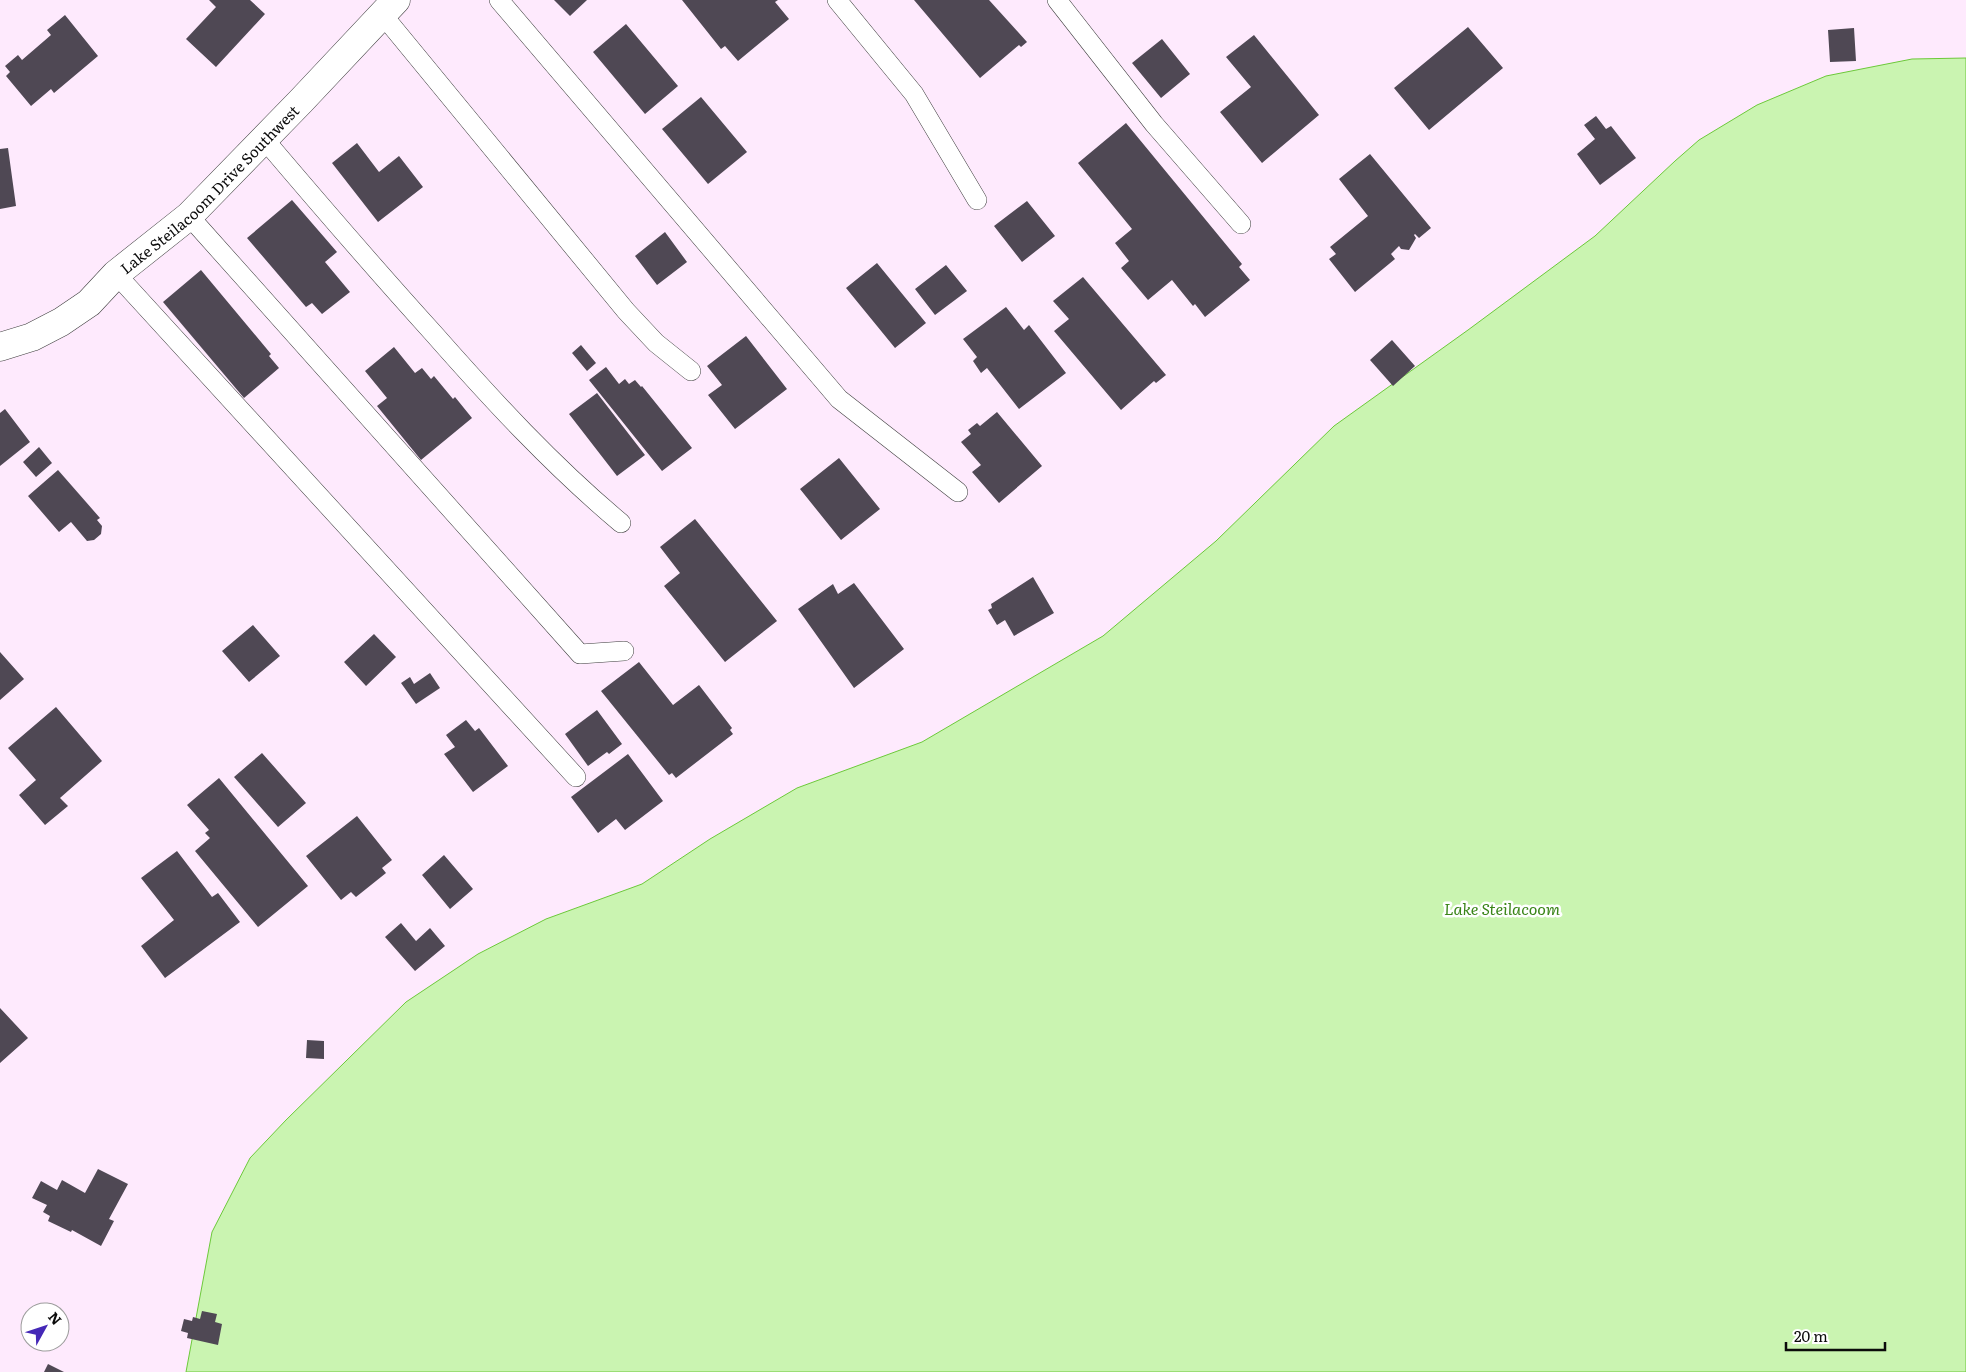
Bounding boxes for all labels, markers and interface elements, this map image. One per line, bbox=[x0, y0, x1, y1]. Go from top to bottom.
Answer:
street label: Lake Steilacoom Drive Southwest bbox=[115, 99, 303, 278]
water label: Lake Steilacoom bbox=[1444, 896, 1560, 920]
north arrow bbox=[20, 1302, 70, 1352]
text: N bbox=[44, 1307, 67, 1329]
scale bar bbox=[1786, 1320, 1885, 1352]
text: 20 m bbox=[1794, 1324, 1828, 1347]

